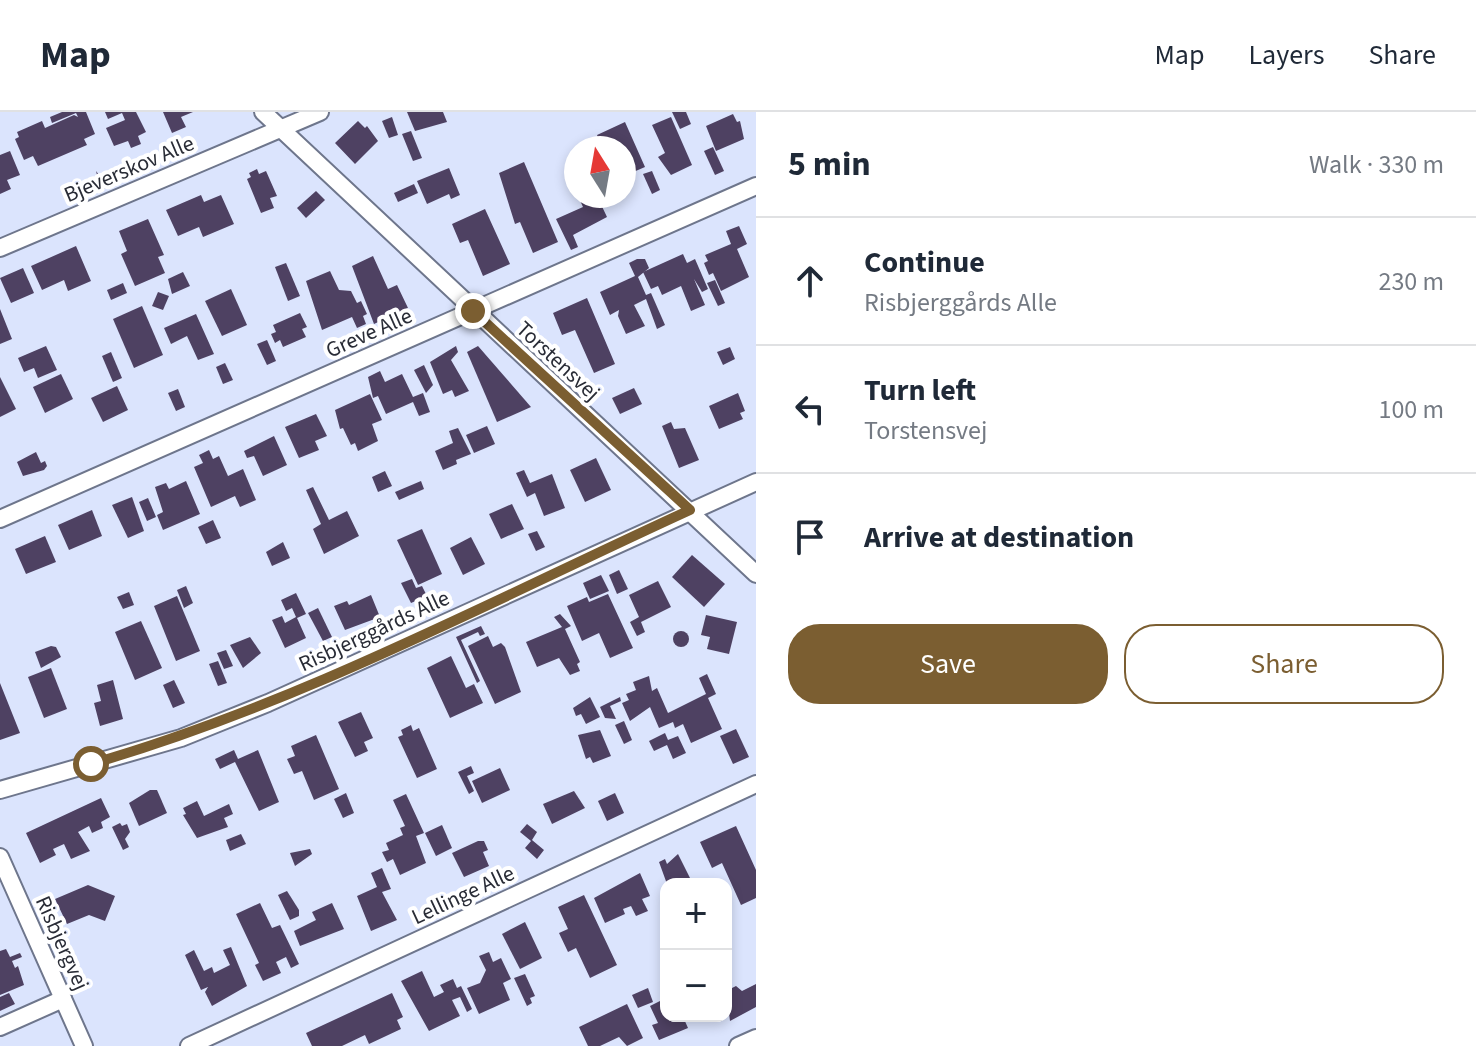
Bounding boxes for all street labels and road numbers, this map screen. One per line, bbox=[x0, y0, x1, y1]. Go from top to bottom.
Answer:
street label: Bjeverskov Alle bbox=[59, 127, 199, 211]
street label: Greve Alle bbox=[321, 300, 417, 366]
street label: Torstensvej bbox=[509, 314, 607, 408]
street label: Risbjerggårds Alle bbox=[293, 582, 455, 680]
street label: Lellinge Alle bbox=[406, 857, 520, 933]
street label: Risbjergvej bbox=[27, 891, 97, 995]

